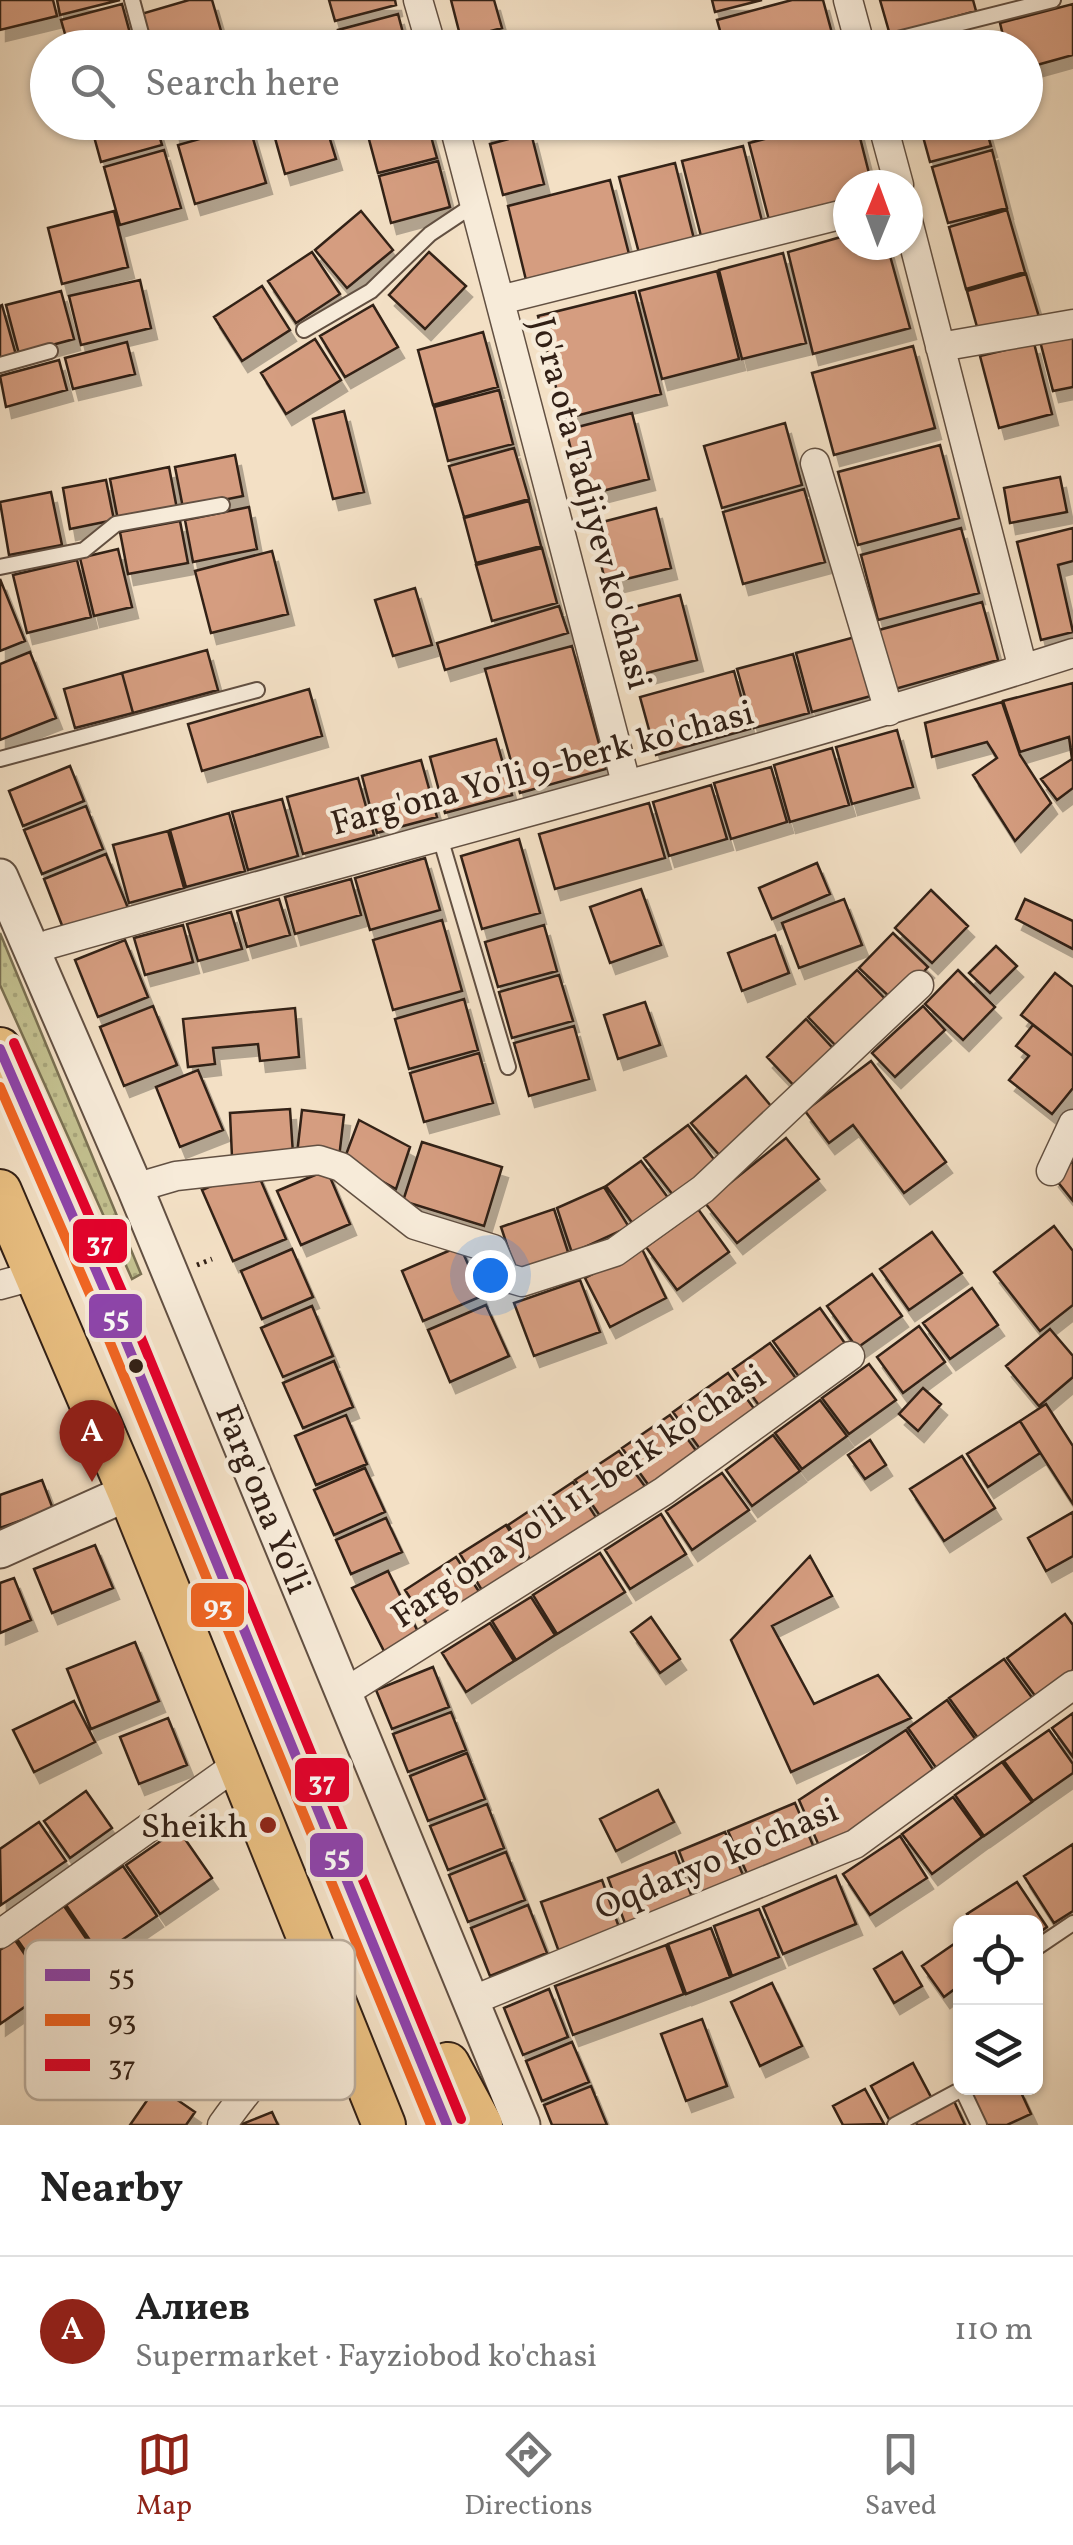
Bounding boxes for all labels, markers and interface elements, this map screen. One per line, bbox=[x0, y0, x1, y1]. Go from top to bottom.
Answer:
search box bbox=[30, 30, 1043, 140]
icon: search bbox=[65, 58, 120, 113]
text: Search here bbox=[145, 59, 340, 112]
north arrow bbox=[833, 170, 923, 260]
street label: Jo'ra ota Tadjiyev ko'chasi bbox=[516, 313, 662, 695]
street label: Farg'ona Yo'li 9-berk ko'chasi bbox=[326, 690, 759, 849]
line badge: 37 bbox=[71, 1217, 129, 1265]
text: 37 bbox=[86, 1224, 114, 1263]
your location bbox=[465, 1250, 516, 1301]
line badge: 55 bbox=[87, 1292, 144, 1340]
text: 55 bbox=[103, 1299, 129, 1338]
street label: Farg'ona yo'li 11-berk ko'chasi bbox=[383, 1354, 776, 1641]
unlabelled marker bbox=[126, 1356, 146, 1376]
street label: Farg'ona Yo'li bbox=[202, 1398, 321, 1602]
pin: A bbox=[59, 1400, 124, 1482]
line badge: 93 bbox=[189, 1581, 246, 1629]
text: 93 bbox=[203, 1588, 233, 1627]
line badge: 37 bbox=[293, 1756, 351, 1804]
text: 37 bbox=[308, 1763, 336, 1802]
street label: Oqdaryo ko'chasi bbox=[588, 1788, 846, 1934]
place label: Sheikh bbox=[141, 1804, 248, 1852]
marker: Sheikh bbox=[257, 1814, 279, 1836]
line badge: 55 bbox=[308, 1831, 365, 1879]
text: 55 bbox=[324, 1838, 350, 1877]
map controls bbox=[953, 1915, 1043, 2095]
button: locate bbox=[953, 1915, 1043, 2005]
legend bbox=[25, 1940, 355, 2100]
text: 55 bbox=[108, 1958, 135, 1997]
text: 93 bbox=[108, 2003, 136, 2042]
button: layers bbox=[953, 2005, 1043, 2095]
text: 37 bbox=[108, 2048, 136, 2087]
text: Nearby bbox=[40, 2161, 183, 2220]
text: Алиев bbox=[135, 2283, 250, 2336]
text: A bbox=[61, 2309, 84, 2353]
text: 110 m bbox=[954, 2309, 1033, 2353]
text: Supermarket · Fayziobod ko'chasi bbox=[135, 2336, 597, 2380]
tab: Map bbox=[136, 2427, 192, 2526]
tab: Directions bbox=[464, 2427, 593, 2526]
tab: Saved bbox=[865, 2427, 937, 2526]

